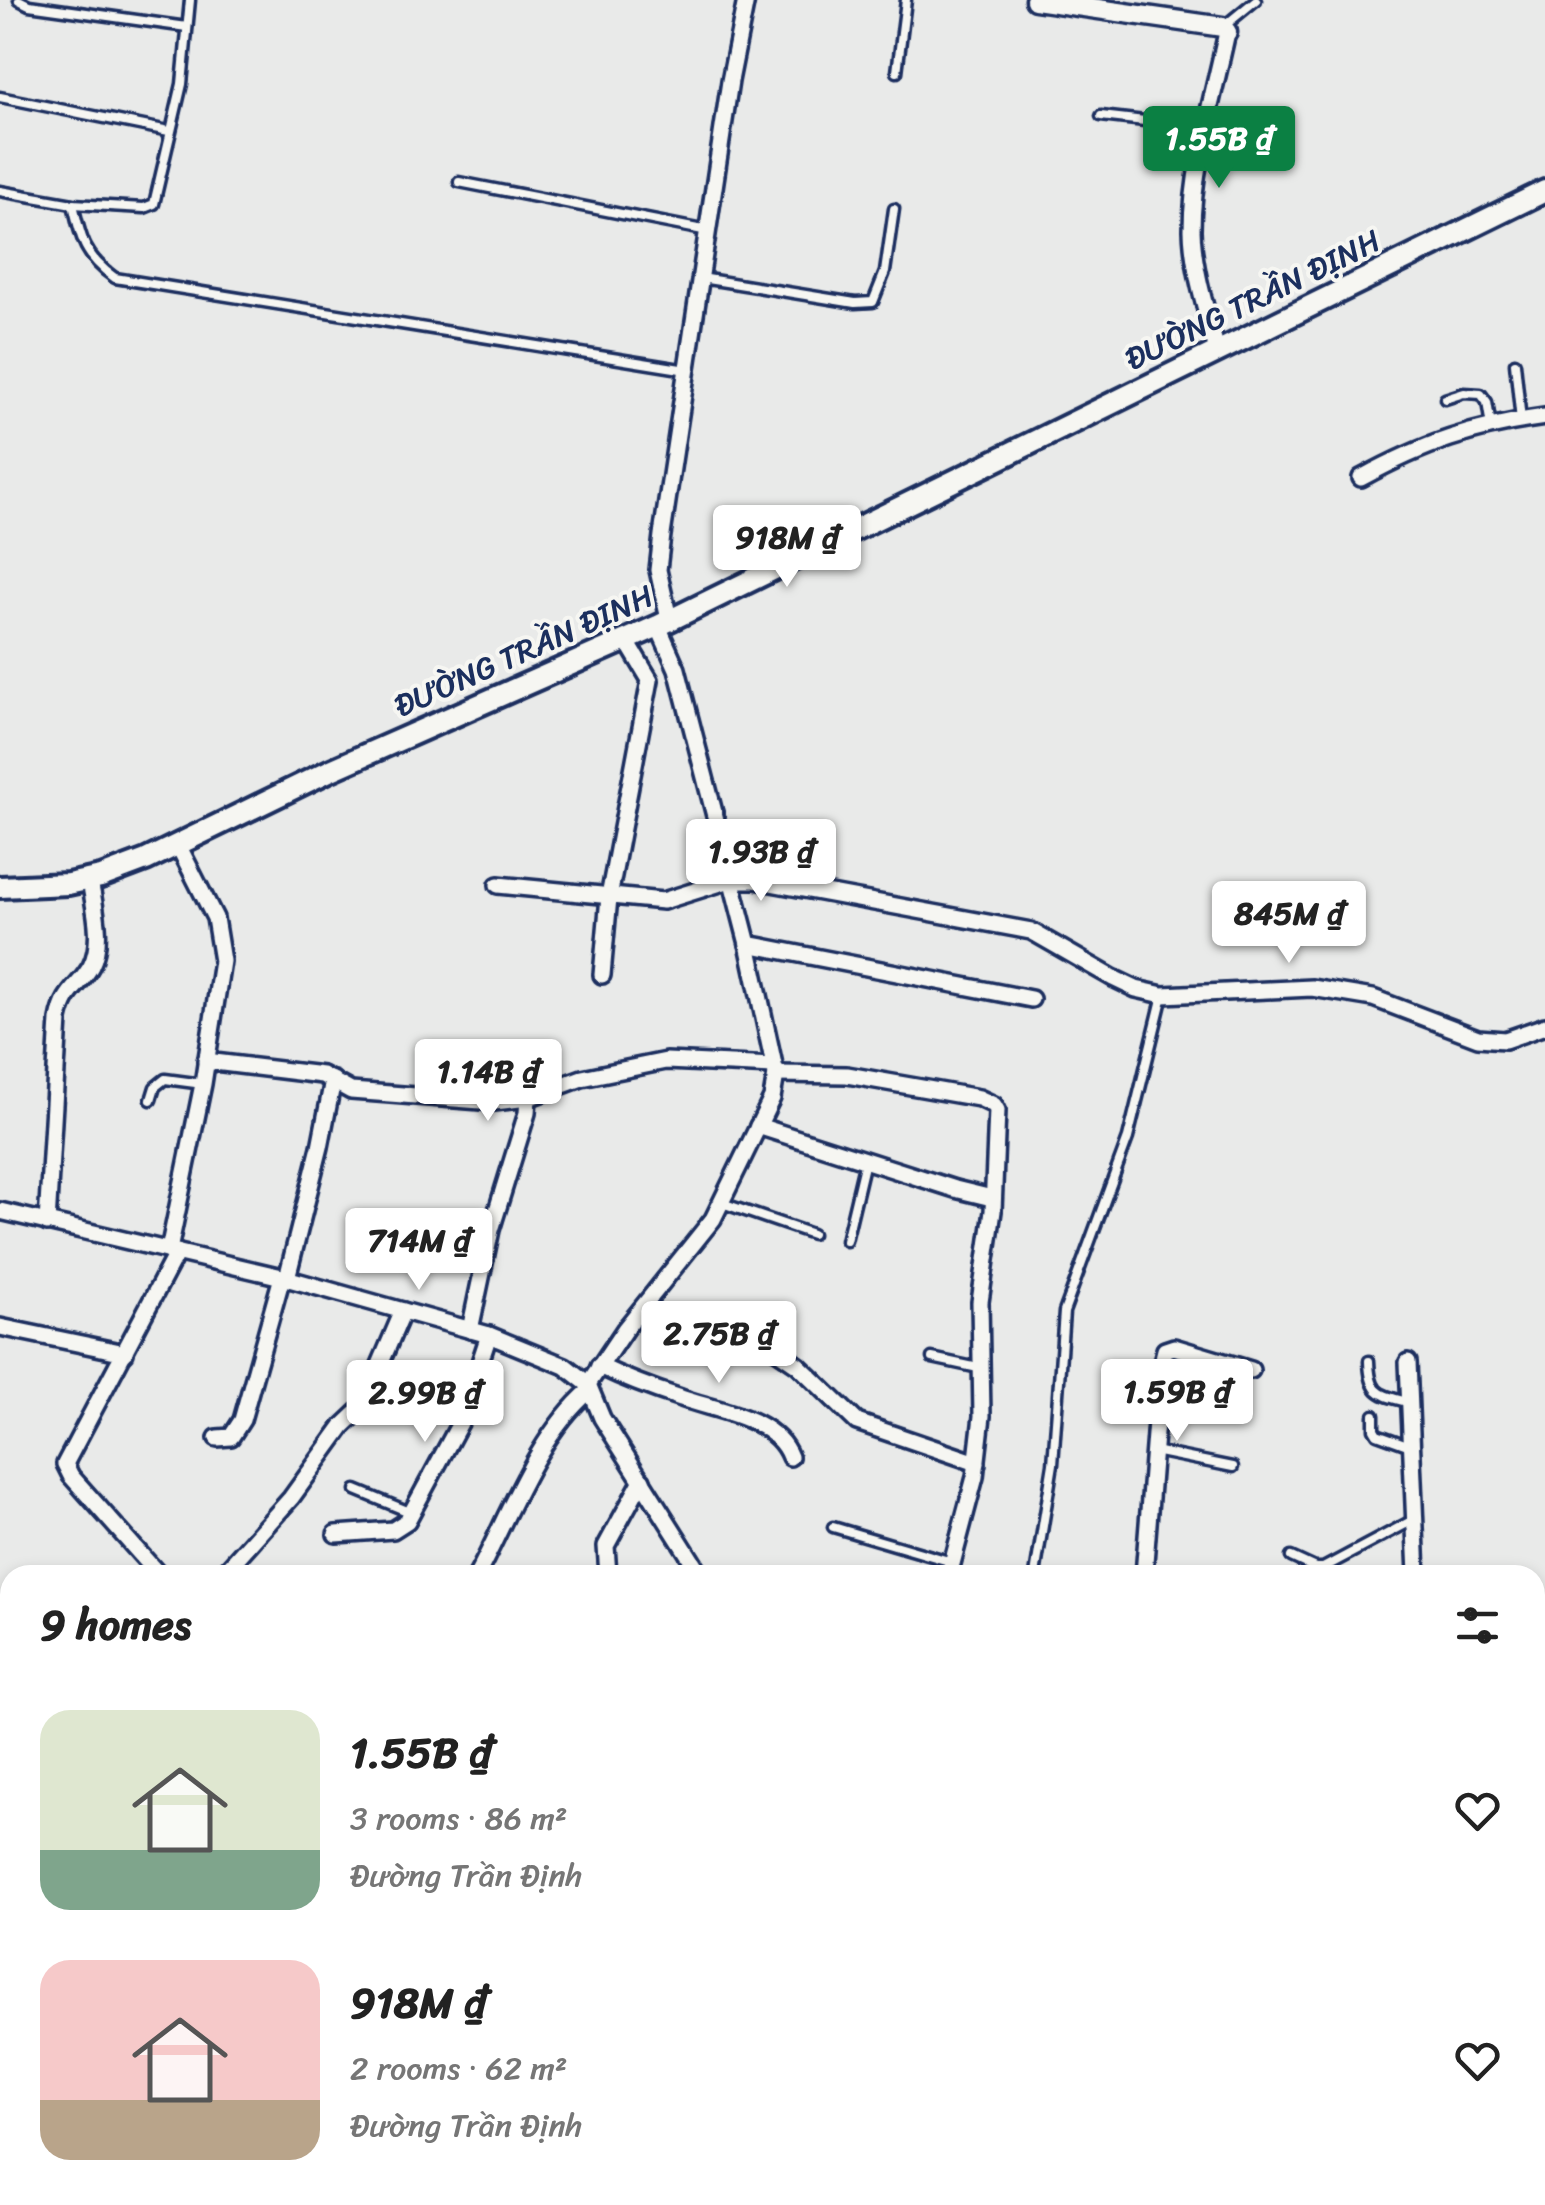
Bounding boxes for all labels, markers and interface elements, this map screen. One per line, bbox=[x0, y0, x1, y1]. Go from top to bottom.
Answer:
pin: 1.55B ₫ bbox=[1127, 106, 1311, 191]
text: 1.55B ₫ bbox=[1165, 110, 1273, 167]
street label: ĐƯỜNG TRẦN ĐỊNH bbox=[1115, 213, 1391, 387]
pin: 918M ₫ bbox=[706, 505, 868, 590]
text: 918M ₫ bbox=[735, 509, 839, 566]
street label: ĐƯỜNG TRẦN ĐỊNH bbox=[385, 568, 663, 734]
pin: 1.93B ₫ bbox=[669, 819, 853, 904]
text: 1.93B ₫ bbox=[708, 823, 814, 880]
pin: 845M ₫ bbox=[1208, 881, 1370, 966]
text: 845M ₫ bbox=[1234, 885, 1344, 942]
pin: 1.14B ₫ bbox=[396, 1039, 580, 1124]
text: 1.14B ₫ bbox=[437, 1043, 539, 1100]
pin: 714M ₫ bbox=[338, 1208, 500, 1293]
text: 714M ₫ bbox=[367, 1212, 471, 1269]
pin: 2.75B ₫ bbox=[627, 1301, 811, 1386]
text: 2.75B ₫ bbox=[663, 1305, 775, 1362]
pin: 1.59B ₫ bbox=[1085, 1359, 1269, 1444]
pin: 2.99B ₫ bbox=[333, 1360, 517, 1445]
text: 1.59B ₫ bbox=[1123, 1363, 1231, 1420]
text: 2.99B ₫ bbox=[369, 1364, 481, 1421]
text: 9 homes bbox=[40, 1588, 191, 1662]
icon: filters bbox=[1450, 1598, 1505, 1653]
text: 1.55B ₫ bbox=[350, 1716, 492, 1790]
icon: home bbox=[120, 1750, 240, 1870]
icon: heart bbox=[1450, 1783, 1505, 1838]
text: 3 rooms · 86 m² bbox=[350, 1790, 567, 1847]
text: Đường Trần Định bbox=[350, 1847, 582, 1904]
text: 918M ₫ bbox=[350, 1966, 486, 2040]
icon: home bbox=[120, 2000, 240, 2120]
icon: heart bbox=[1450, 2033, 1505, 2088]
text: 2 rooms · 62 m² bbox=[350, 2040, 567, 2097]
text: Đường Trần Định bbox=[350, 2097, 582, 2154]

